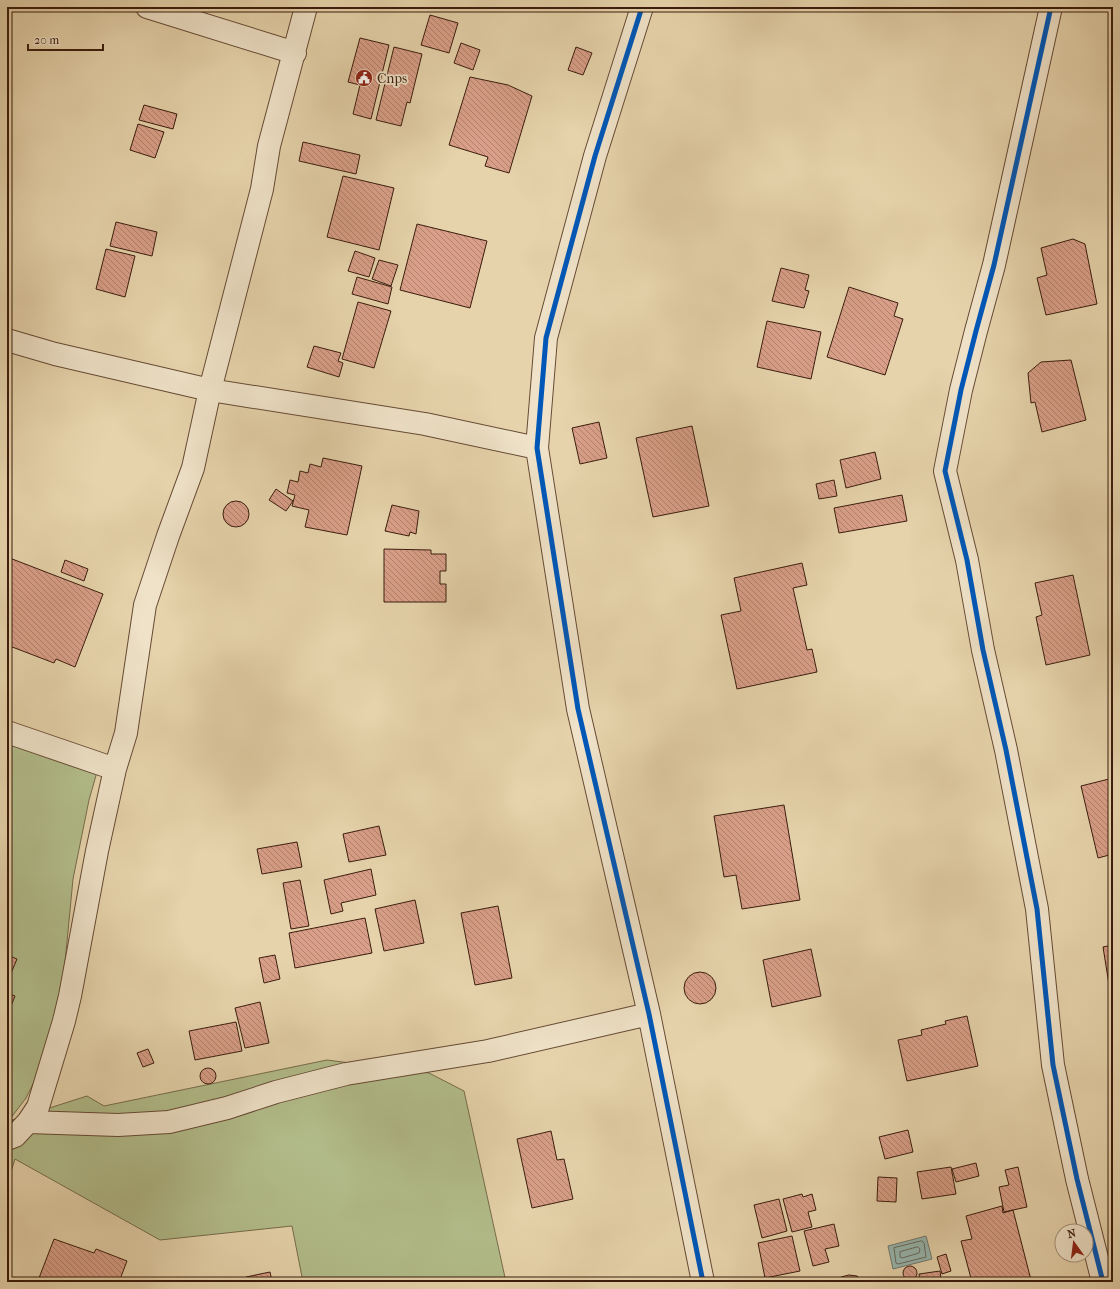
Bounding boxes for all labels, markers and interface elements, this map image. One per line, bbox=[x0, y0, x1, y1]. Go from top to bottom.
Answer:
scale bar bbox=[28, 26, 103, 52]
text: 20 m bbox=[34, 33, 59, 47]
public building icon: Cnps bbox=[354, 68, 374, 88]
place label: Cnps bbox=[377, 70, 407, 87]
north arrow bbox=[1054, 1223, 1094, 1263]
text: N bbox=[1066, 1226, 1078, 1241]

